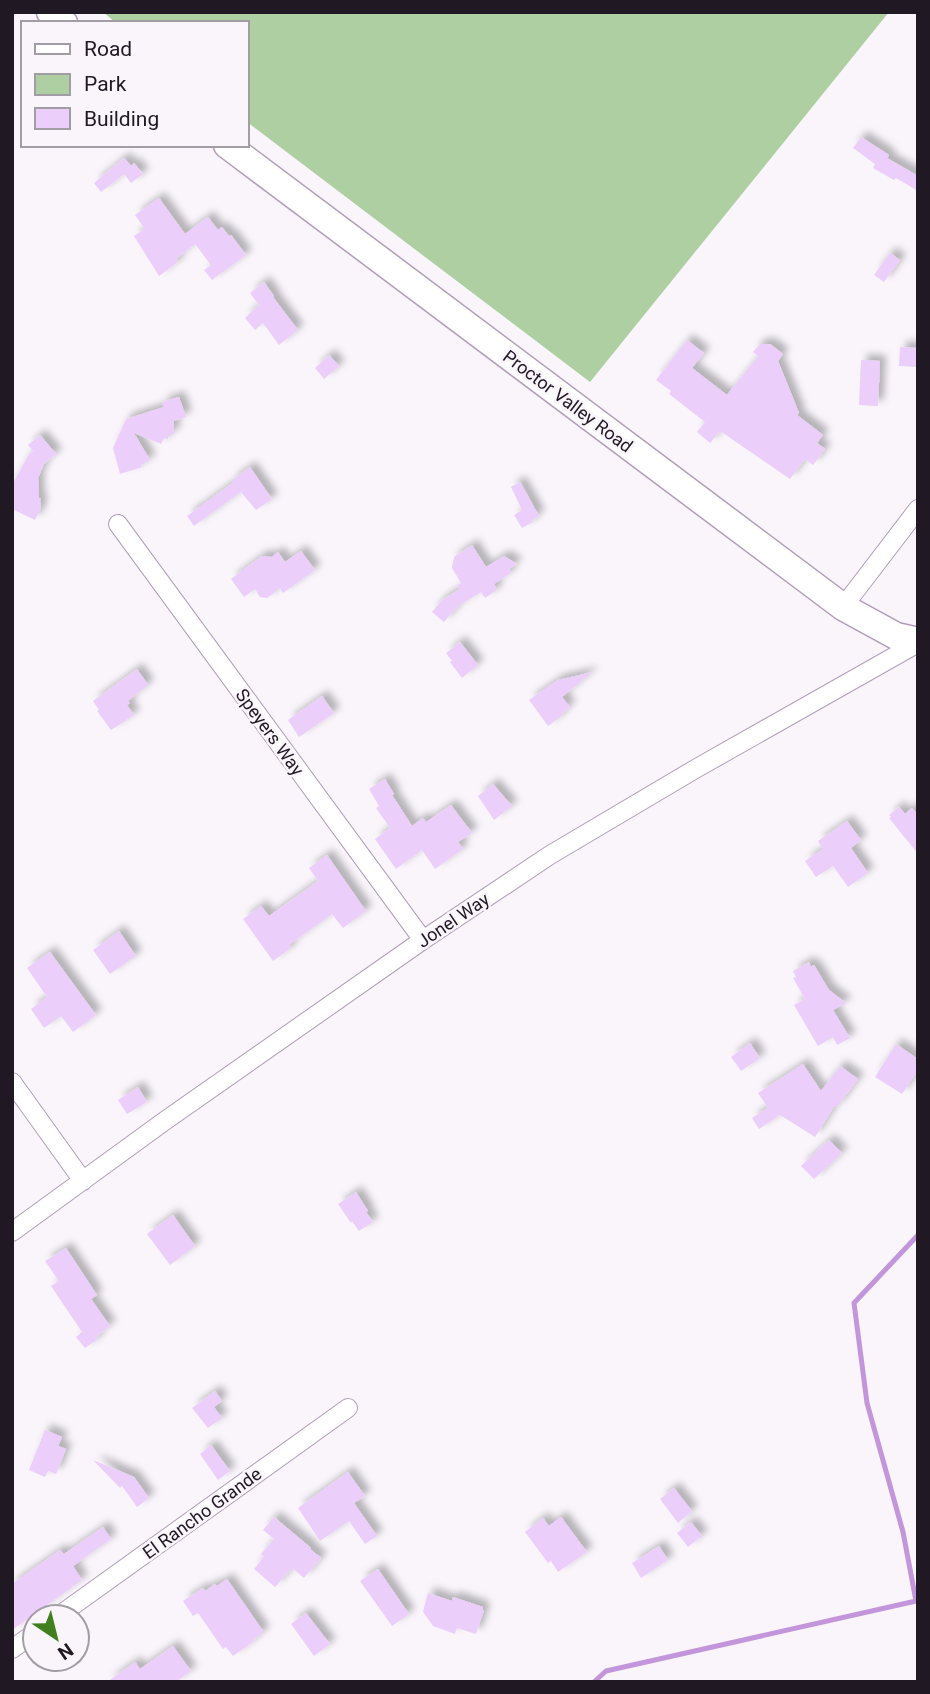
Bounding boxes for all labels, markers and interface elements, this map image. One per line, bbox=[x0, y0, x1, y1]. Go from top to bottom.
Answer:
legend bbox=[21, 21, 248, 147]
text: Road bbox=[84, 37, 132, 61]
text: Park bbox=[84, 72, 127, 96]
text: Building bbox=[84, 107, 159, 131]
street label: Proctor Valley Road bbox=[499, 345, 637, 457]
street label: Speyers Way bbox=[232, 685, 309, 780]
street label: Jonel Way bbox=[413, 888, 493, 952]
street label: El Rancho Grande bbox=[139, 1463, 265, 1563]
north arrow bbox=[21, 1603, 91, 1673]
text: N bbox=[53, 1638, 78, 1665]

